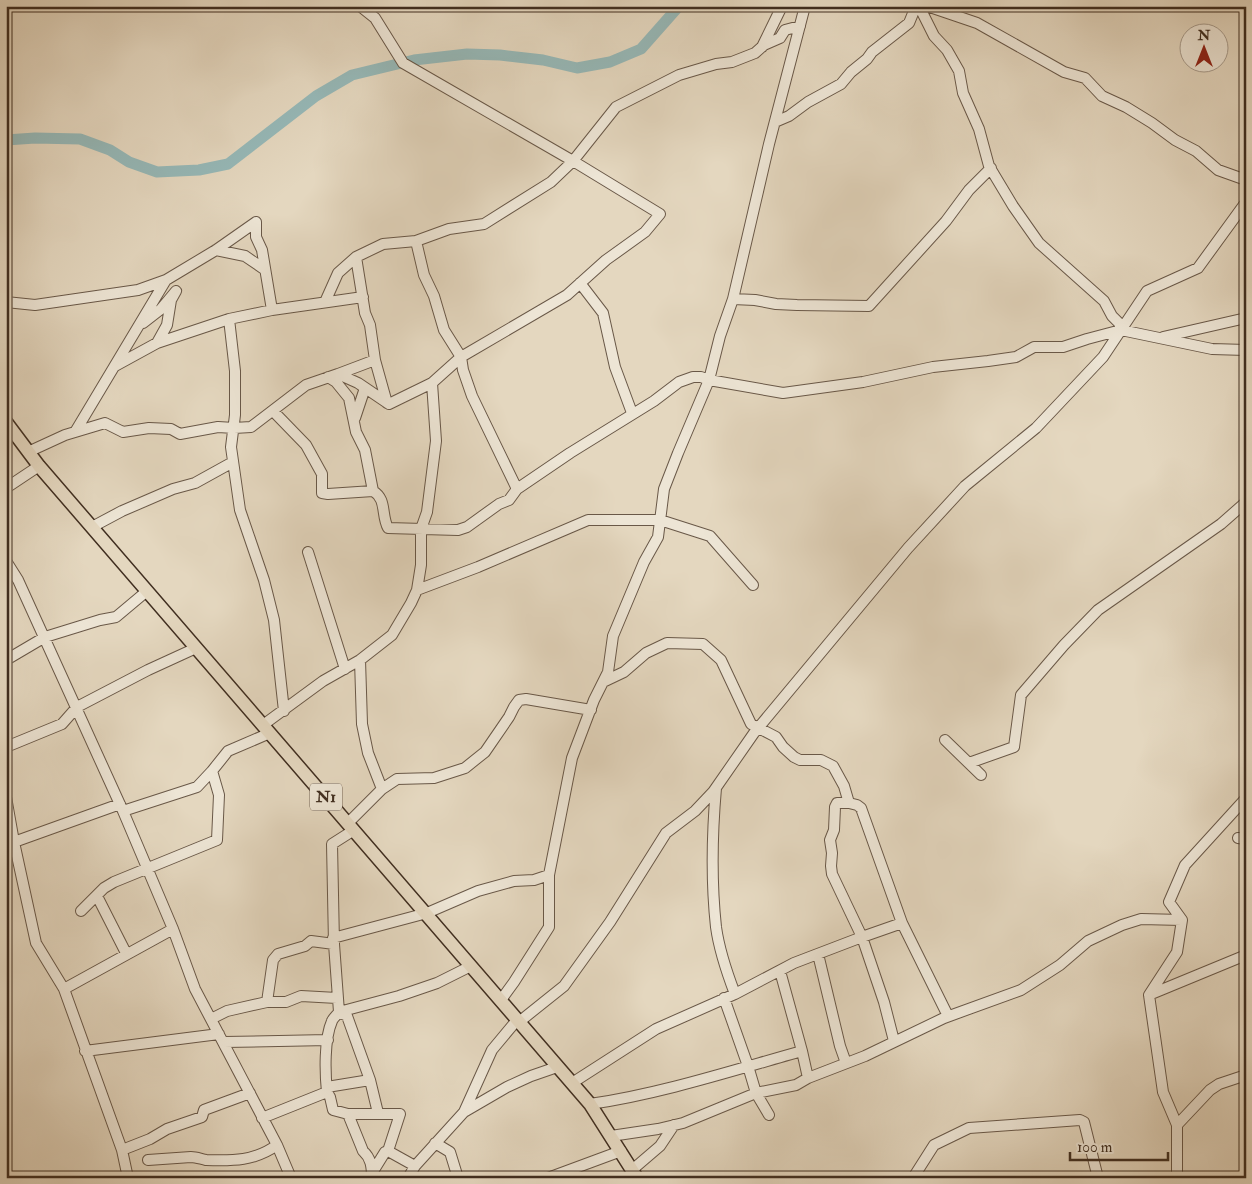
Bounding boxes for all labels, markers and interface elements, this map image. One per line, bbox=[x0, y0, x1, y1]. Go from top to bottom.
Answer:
north arrow bbox=[1180, 22, 1230, 72]
text: N bbox=[1197, 27, 1211, 44]
road number: N1 bbox=[310, 784, 342, 810]
scale bar bbox=[1070, 1129, 1167, 1161]
text: 100 m bbox=[1077, 1138, 1113, 1157]

